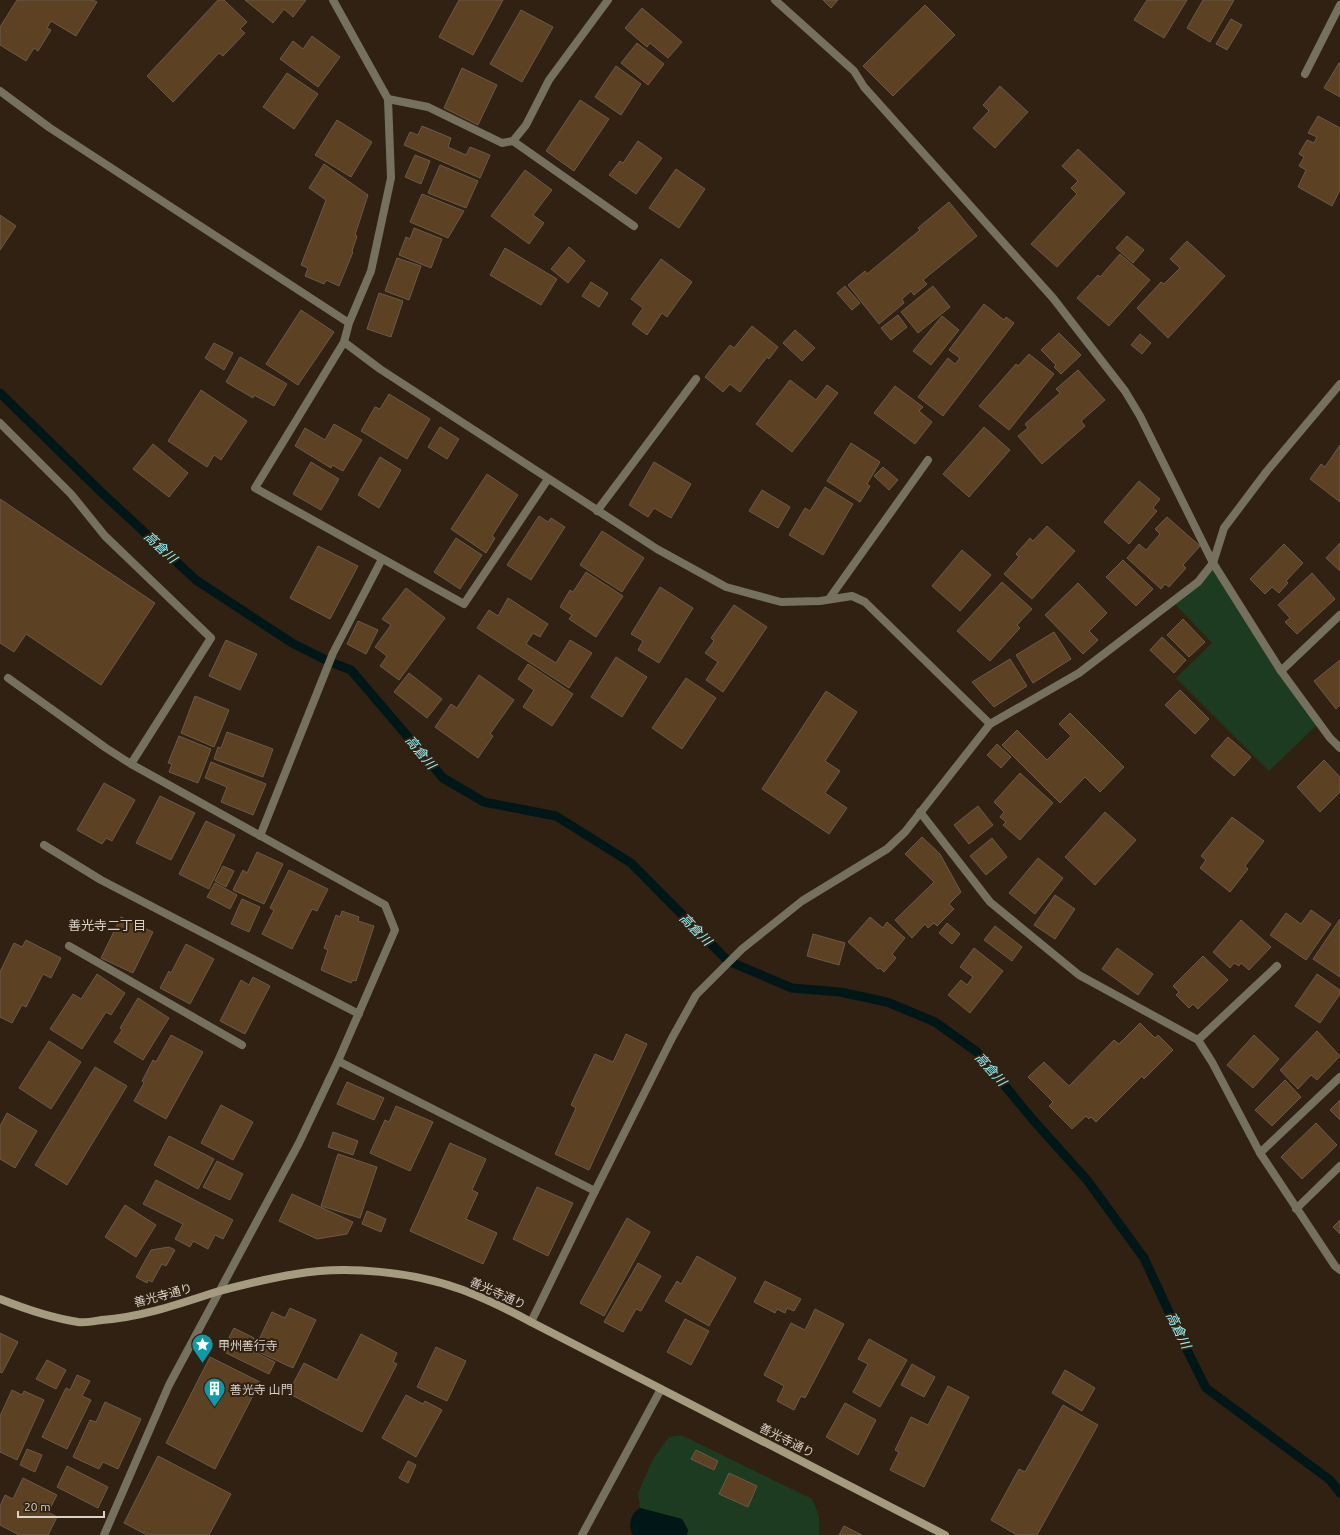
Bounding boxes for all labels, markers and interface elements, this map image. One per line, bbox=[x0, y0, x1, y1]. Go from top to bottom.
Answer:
water label: 高倉川 bbox=[142, 529, 181, 567]
water label: 高倉川 bbox=[403, 733, 440, 773]
water label: 高倉川 bbox=[677, 910, 716, 949]
district label: 善光寺二丁目 bbox=[68, 918, 146, 932]
water label: 高倉川 bbox=[973, 1050, 1011, 1090]
street label: 善光寺通り bbox=[468, 1275, 528, 1311]
street label: 善光寺通り bbox=[132, 1281, 194, 1309]
water label: 高倉川 bbox=[1164, 1309, 1195, 1352]
place icon: 甲州善行寺 bbox=[189, 1332, 215, 1365]
place label: 甲州善行寺 bbox=[218, 1339, 278, 1352]
building icon: 善光寺 山門 bbox=[202, 1376, 228, 1409]
place label: 善光寺 山門 bbox=[230, 1383, 293, 1396]
street label: 善光寺通り bbox=[757, 1421, 817, 1459]
scale bar bbox=[18, 1493, 104, 1519]
text: 20 m bbox=[24, 1500, 51, 1513]

